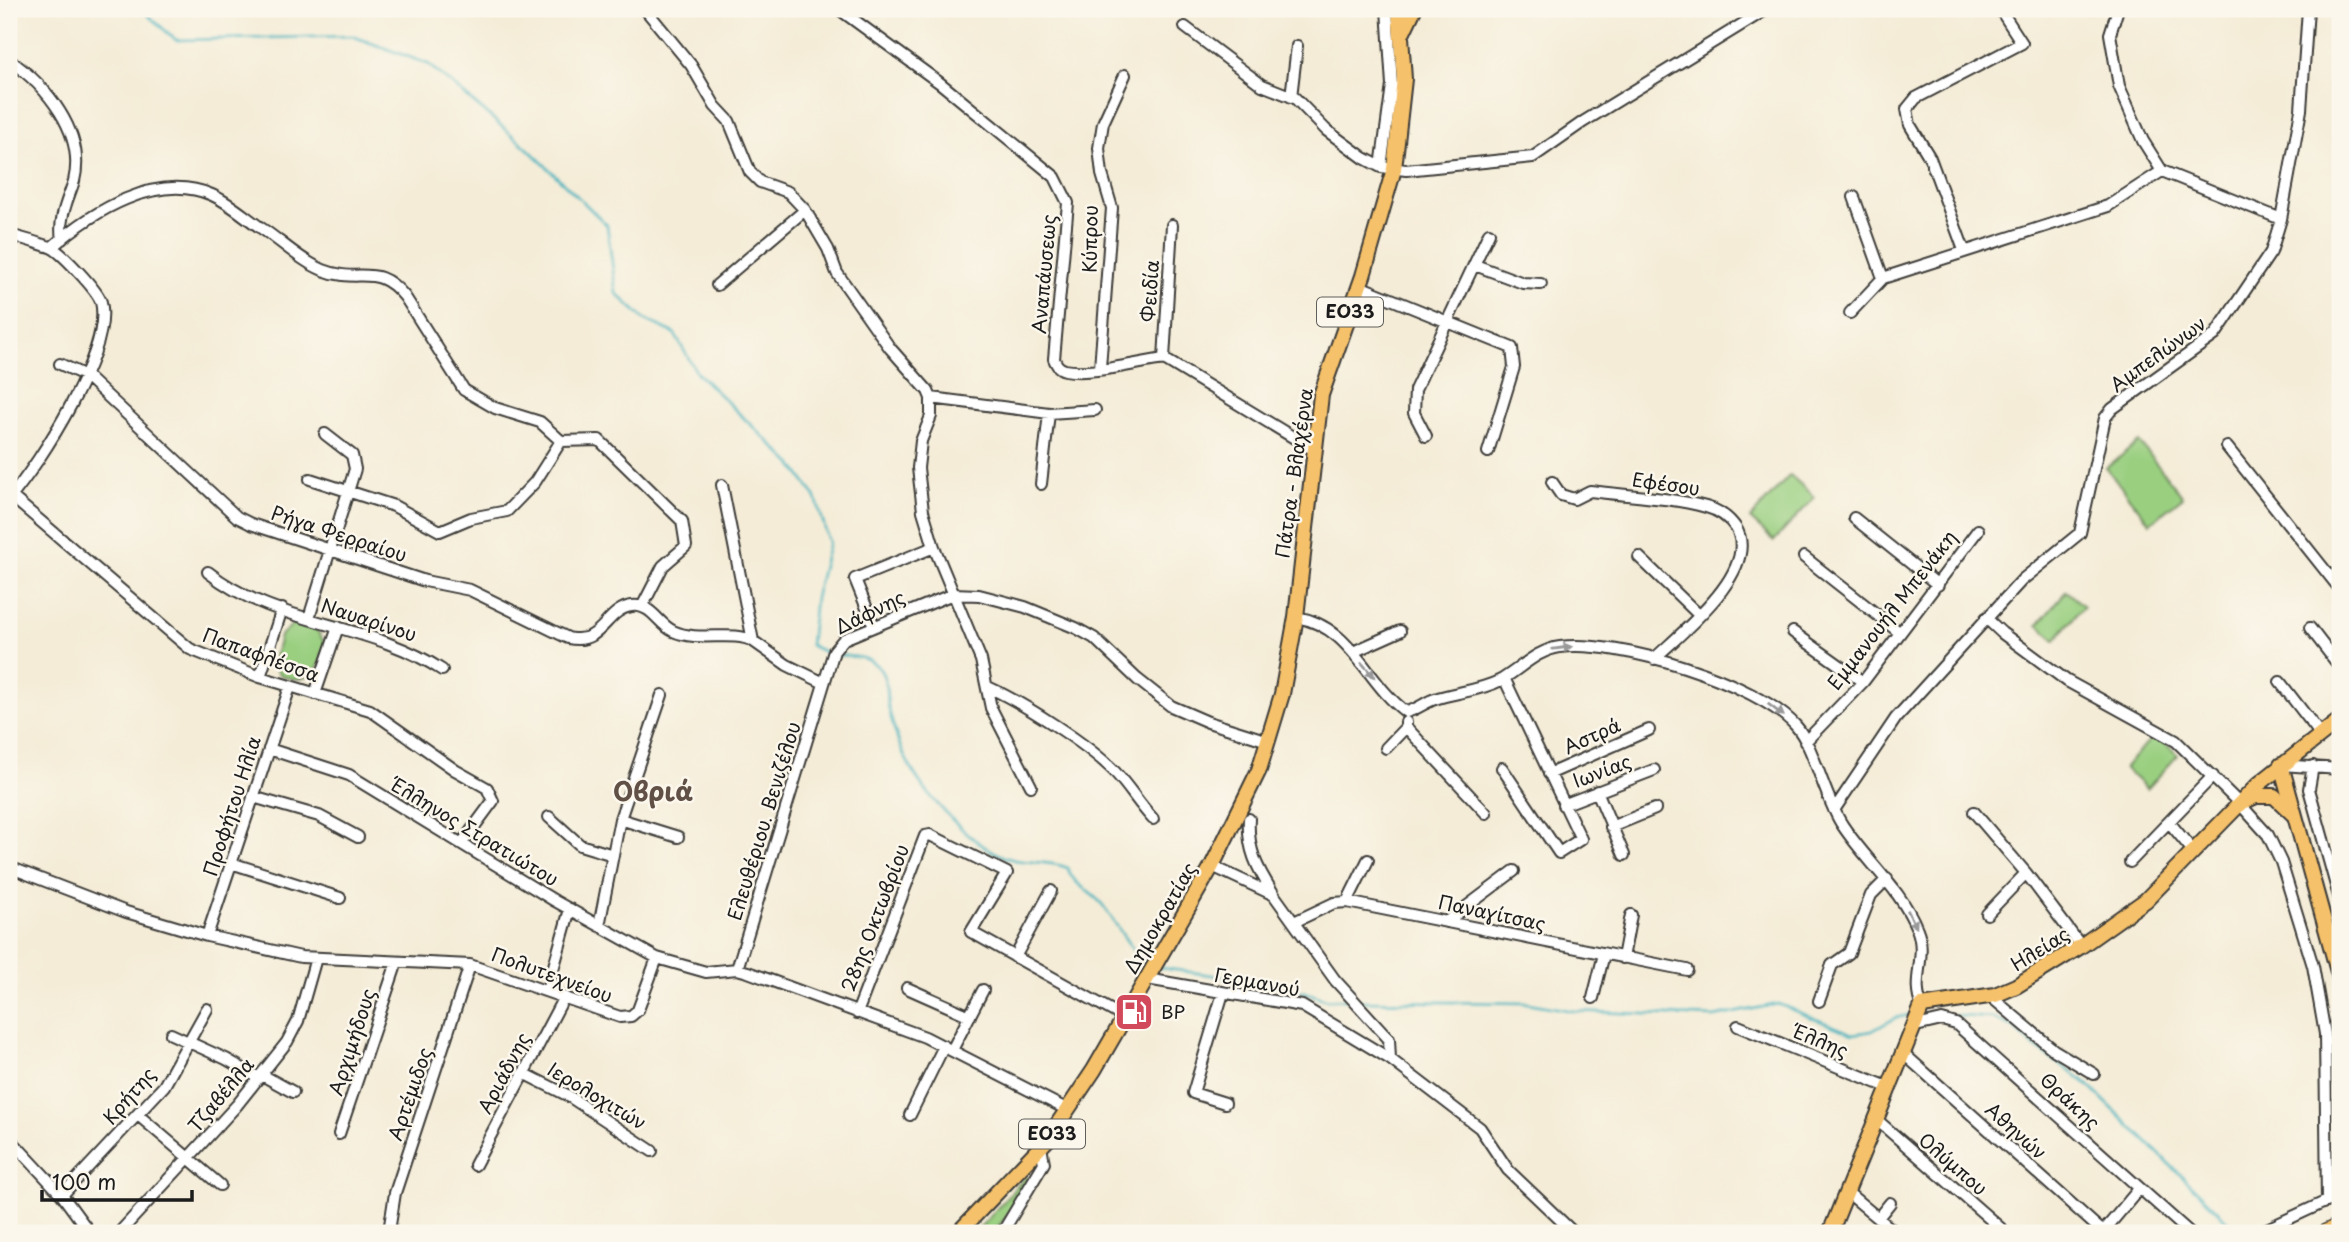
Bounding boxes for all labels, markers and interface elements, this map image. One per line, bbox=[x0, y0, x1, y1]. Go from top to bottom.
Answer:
street label: Κύπρου bbox=[1074, 205, 1104, 273]
street label: Αναπάυσεως bbox=[1024, 213, 1062, 335]
street label: Φειδία bbox=[1133, 259, 1165, 323]
road number: ΕΟ33 bbox=[1317, 298, 1383, 326]
street label: Αμπελώνων bbox=[2103, 309, 2211, 398]
street label: Πάτρα - Βλαχέρνα bbox=[1267, 386, 1319, 560]
street label: Εφέσου bbox=[1630, 464, 1702, 502]
street label: Ρήγα Φερραίου bbox=[268, 498, 411, 568]
street label: Εμμανουήλ Μπενάκη bbox=[1820, 524, 1963, 695]
street label: Δάφνης bbox=[830, 582, 909, 640]
street label: Ναυαρίνου bbox=[318, 590, 421, 648]
street label: Παπαφλέσσα bbox=[199, 620, 324, 688]
one-way arrow bbox=[1551, 642, 1573, 653]
one-way arrow bbox=[1360, 661, 1376, 678]
one-way arrow bbox=[1767, 703, 1785, 717]
street label: Αστρά bbox=[1559, 710, 1625, 760]
street label: Ελευθέριου. Βενιζέλου bbox=[720, 718, 807, 923]
street label: Προφήτου Ηλία bbox=[195, 732, 267, 879]
street label: Ιωνίας bbox=[1568, 746, 1635, 794]
street label: Έλληνος Στρατιώτου bbox=[385, 769, 564, 892]
district label: Οβριά bbox=[613, 771, 693, 810]
street label: 28ης Οκτωβρίου bbox=[833, 840, 915, 995]
street label: Δημοκρατίας bbox=[1116, 857, 1202, 978]
street label: Παναγίτσας bbox=[1436, 887, 1548, 937]
one-way arrow bbox=[1907, 909, 1918, 929]
street label: Ηλείας bbox=[2005, 919, 2074, 977]
street label: Πολυτεχνείου bbox=[488, 939, 617, 1009]
street label: Γερμανού bbox=[1212, 960, 1302, 1002]
street label: Αρχιμήδους bbox=[321, 985, 382, 1099]
fuel station icon: BP bbox=[1113, 991, 1155, 1033]
place label: BP bbox=[1161, 997, 1185, 1025]
street label: Έλλης bbox=[1788, 1016, 1853, 1064]
street label: Αριάδνης bbox=[470, 1027, 536, 1118]
street label: Αρτέμιδος bbox=[380, 1043, 438, 1144]
street label: Τζαβέλλα bbox=[181, 1051, 260, 1138]
street label: Ιερολοχιτών bbox=[543, 1055, 652, 1136]
street label: Κρήτης bbox=[95, 1060, 161, 1130]
street label: Θράκης bbox=[2034, 1065, 2107, 1136]
street label: Αθηνών bbox=[1980, 1095, 2054, 1165]
road number: ΕΟ33 bbox=[1019, 1120, 1085, 1148]
street label: Ολύμπου bbox=[1913, 1125, 1994, 1201]
scale bar bbox=[42, 1158, 192, 1202]
text: 100 m bbox=[52, 1165, 116, 1197]

